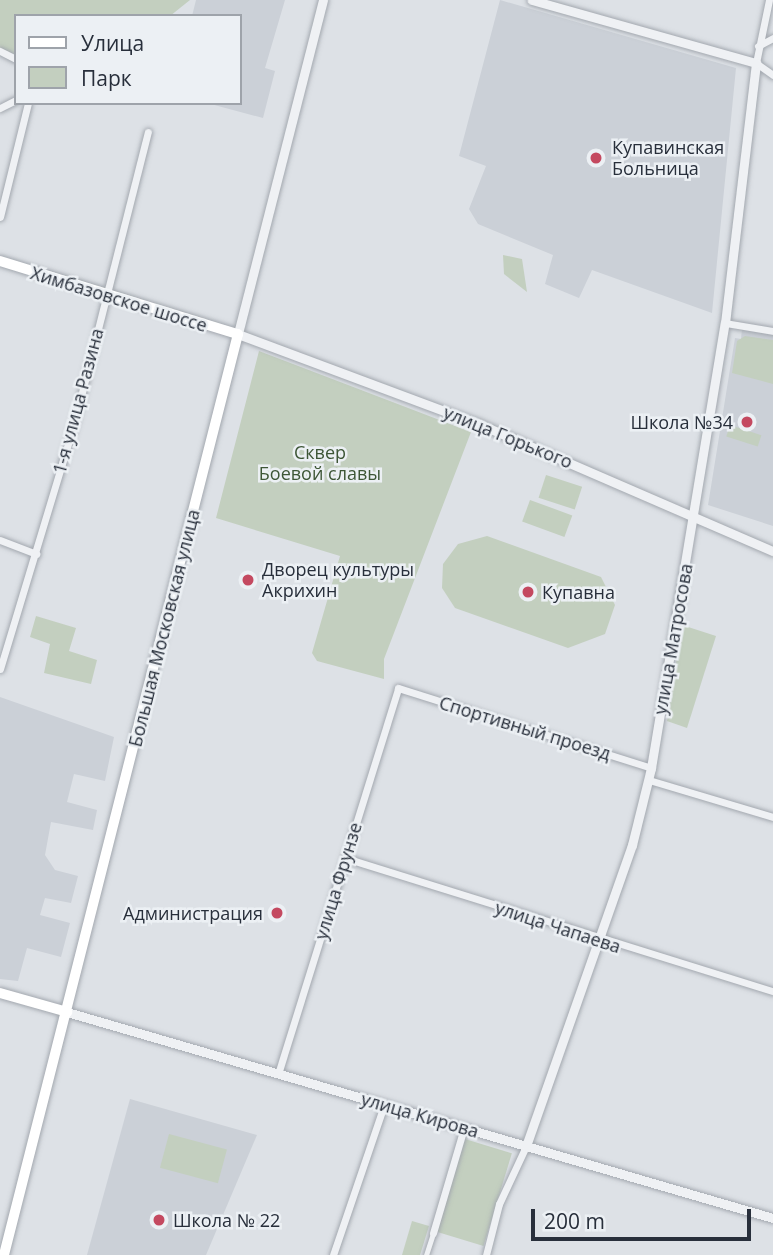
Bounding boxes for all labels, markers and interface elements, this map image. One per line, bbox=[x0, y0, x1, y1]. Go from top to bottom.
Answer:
legend bbox=[14, 14, 242, 105]
text: Улица bbox=[81, 29, 144, 57]
text: Парк bbox=[81, 64, 132, 92]
place label: Купавинская Больница bbox=[612, 137, 724, 180]
marker: Купавинская Больница bbox=[586, 148, 606, 168]
street label: Химбазовское шоссе bbox=[28, 262, 210, 336]
street label: 1-я улица Разина bbox=[48, 326, 108, 476]
street label: улица Горького bbox=[440, 401, 576, 473]
place label: Школа №34 bbox=[630, 411, 733, 433]
marker: Школа №34 bbox=[739, 414, 755, 430]
park label: Сквер Боевой славы bbox=[259, 442, 381, 484]
street label: Большая Московская улица bbox=[124, 507, 204, 749]
place label: Дворец культуры Акрихин bbox=[262, 559, 414, 602]
street label: улица Матросова bbox=[649, 562, 697, 716]
marker: Дворец культуры Акрихин bbox=[240, 572, 256, 588]
place label: Купавна bbox=[542, 581, 615, 603]
marker: Купавна bbox=[520, 584, 536, 600]
street label: Спортивный проезд bbox=[437, 692, 613, 764]
street label: улица Фрунзе bbox=[310, 820, 366, 942]
street label: улица Чапаева bbox=[492, 897, 624, 957]
place label: Администрация bbox=[123, 902, 263, 924]
marker: Администрация bbox=[269, 905, 285, 921]
street label: улица Кирова bbox=[359, 1088, 481, 1142]
scale bar bbox=[535, 1196, 756, 1240]
text: 200 m bbox=[544, 1207, 605, 1235]
place label: Школа № 22 bbox=[173, 1209, 280, 1231]
marker: Школа № 22 bbox=[151, 1212, 167, 1228]

